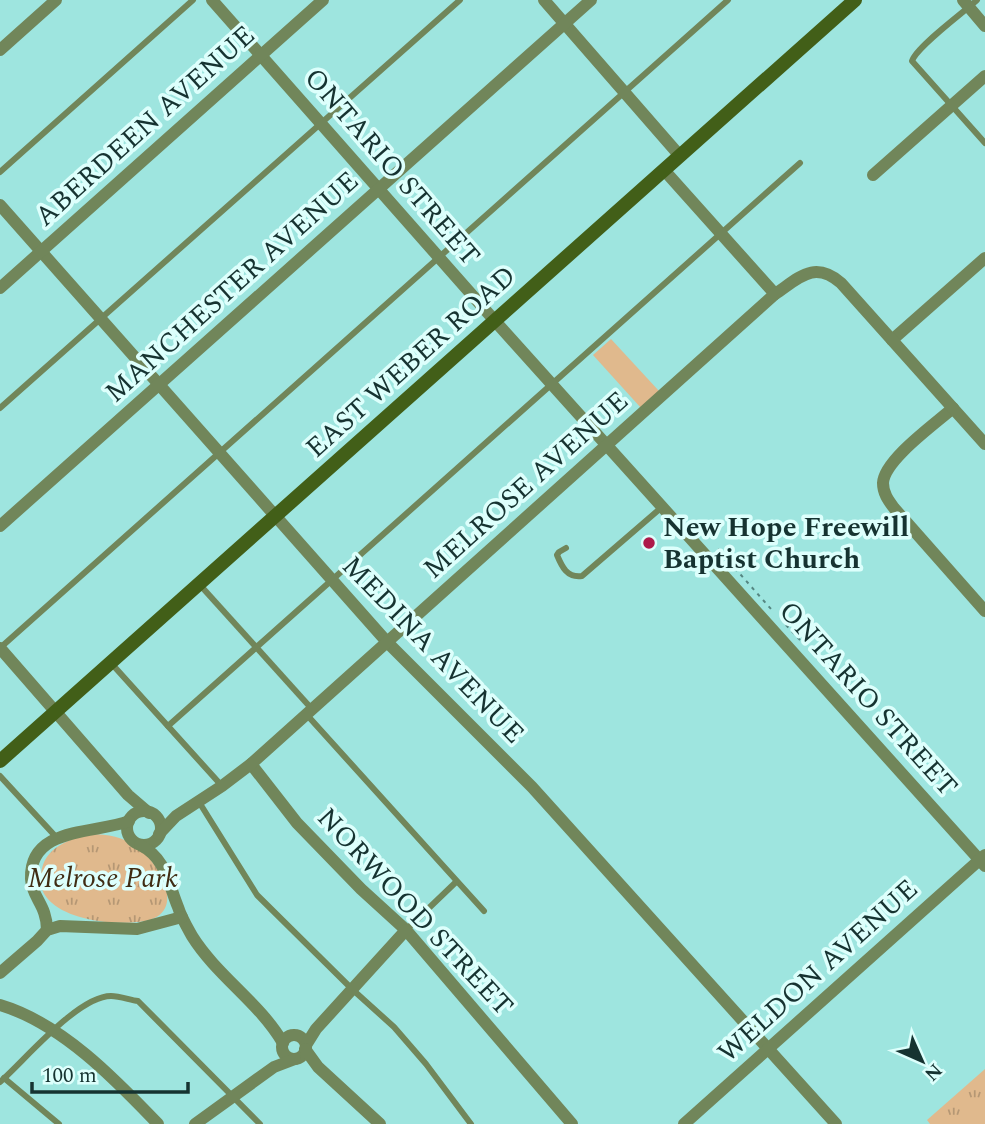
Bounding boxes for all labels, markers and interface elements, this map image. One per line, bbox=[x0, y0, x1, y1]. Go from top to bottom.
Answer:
street label: ABERDEEN AVENUE bbox=[25, 15, 265, 237]
street label: ONTARIO STREET bbox=[294, 58, 490, 276]
street label: MANCHESTER AVENUE bbox=[95, 161, 369, 413]
street label: EAST WEBER ROAD bbox=[296, 255, 526, 469]
street label: MELROSE AVENUE bbox=[413, 381, 639, 589]
place label: New Hope Freewill Baptist Church bbox=[663, 506, 909, 581]
marker: New Hope Freewill Baptist Church bbox=[641, 535, 657, 551]
street label: MEDINA AVENUE bbox=[331, 546, 535, 754]
street label: ONTARIO STREET bbox=[768, 591, 968, 807]
street label: NORWOOD STREET bbox=[307, 798, 523, 1026]
park label: Melrose Park bbox=[28, 857, 178, 900]
street label: WELDON AVENUE bbox=[708, 869, 928, 1073]
north arrow bbox=[887, 1026, 957, 1096]
scale bar bbox=[32, 1050, 187, 1094]
text: N bbox=[917, 1056, 949, 1088]
text: 100 m bbox=[42, 1060, 97, 1092]

